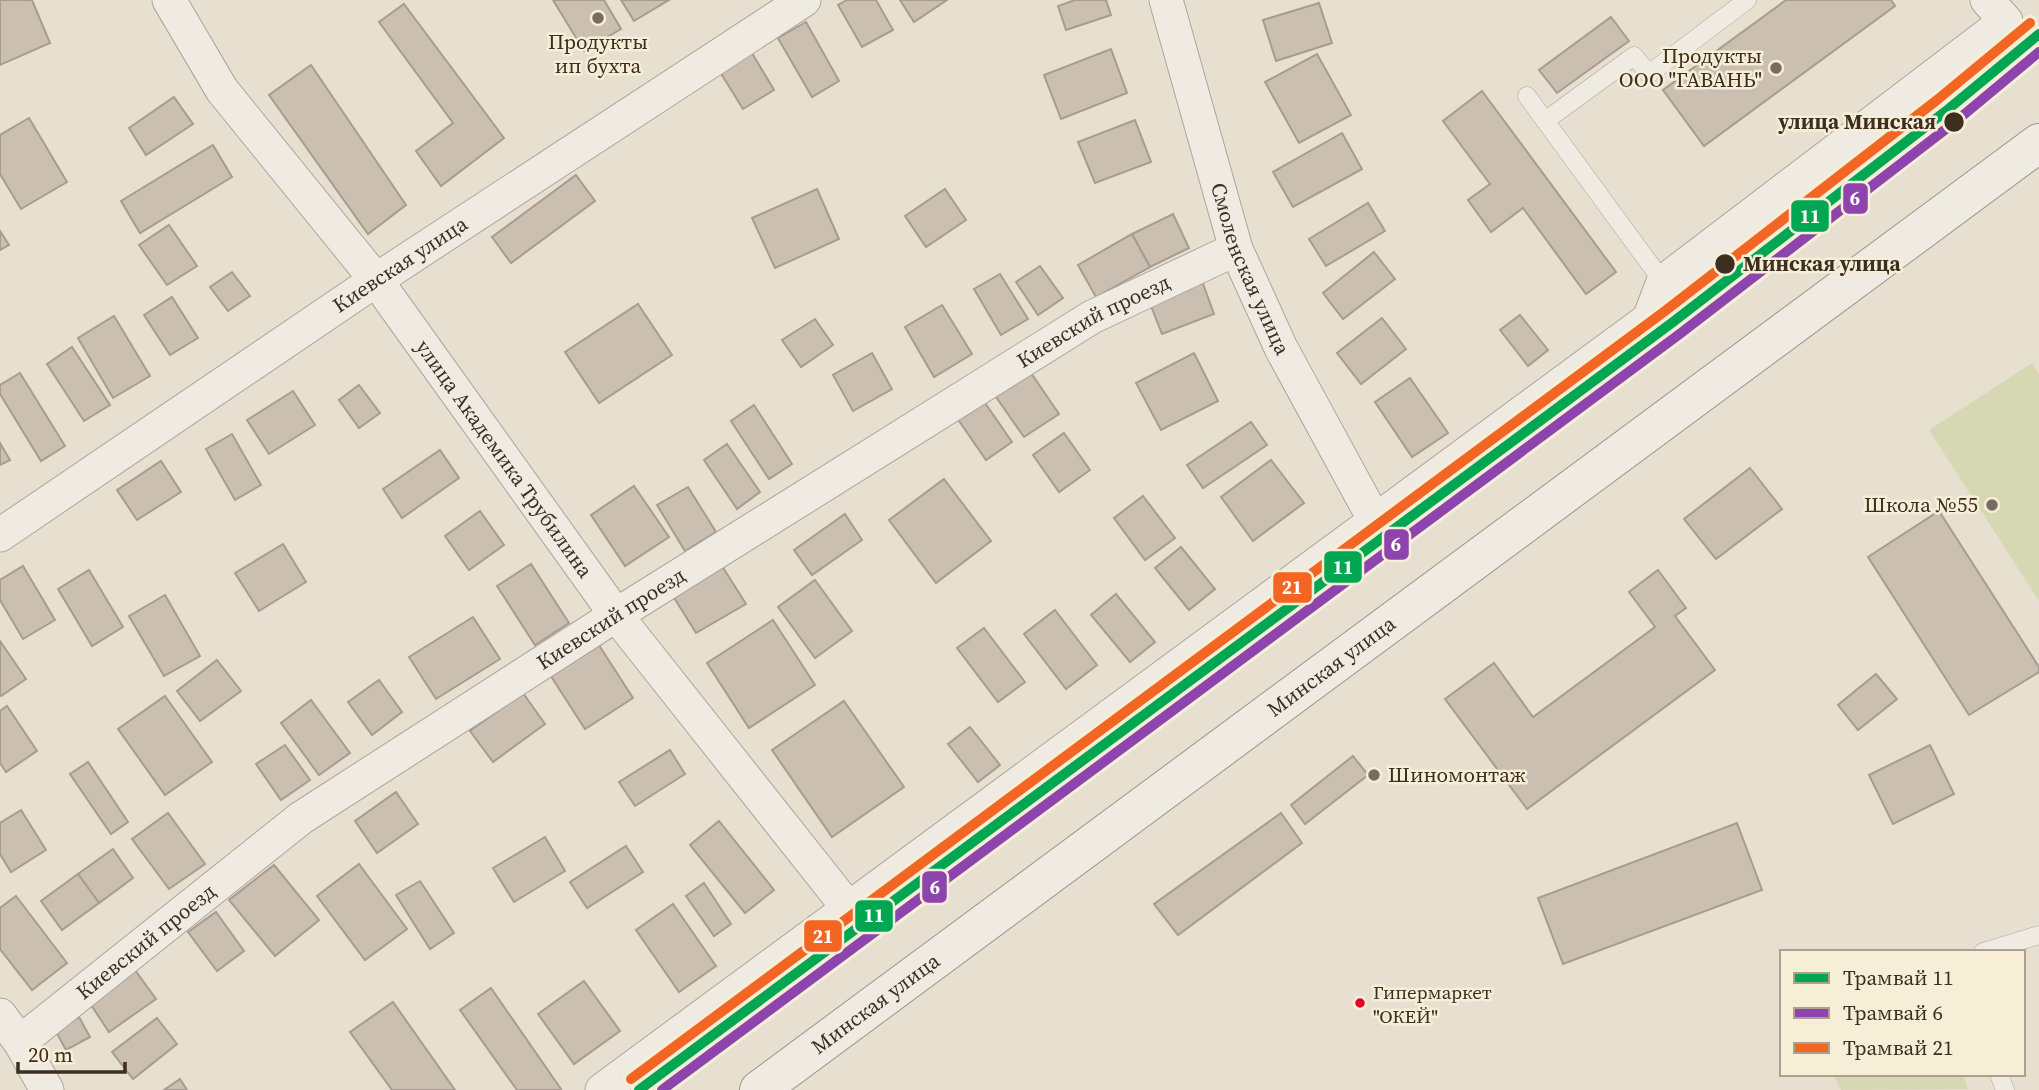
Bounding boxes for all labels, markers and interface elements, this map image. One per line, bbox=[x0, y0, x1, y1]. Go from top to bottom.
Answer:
marker: Продукты ип бухта bbox=[590, 10, 606, 26]
place label: Продукты ип бухта bbox=[548, 27, 648, 80]
place label: Продукты ООО "ГАВАНЬ" bbox=[1619, 41, 1762, 94]
marker: Продукты ООО "ГАВАНЬ" bbox=[1768, 60, 1784, 76]
place label: улица Минская bbox=[1777, 107, 1936, 136]
marker: улица Минская bbox=[1942, 110, 1966, 134]
street label: Смоленская улица bbox=[1204, 179, 1297, 360]
line badge: 6 bbox=[1842, 182, 1869, 215]
text: 6 bbox=[1850, 185, 1860, 211]
line badge: 11 bbox=[1790, 199, 1830, 233]
text: 11 bbox=[1800, 203, 1820, 229]
street label: Киевская улица bbox=[327, 209, 473, 319]
place label: Минская улица bbox=[1743, 249, 1902, 278]
marker: Минская улица bbox=[1713, 252, 1737, 276]
street label: Киевский проезд bbox=[1011, 267, 1175, 375]
street label: улица Академика Трубилина bbox=[409, 334, 600, 584]
place label: Школа №55 bbox=[1864, 490, 1978, 519]
marker: Школа №55 bbox=[1984, 497, 2000, 513]
line badge: 6 bbox=[1383, 528, 1410, 561]
text: 6 bbox=[1391, 531, 1401, 557]
line badge: 11 bbox=[1323, 550, 1363, 584]
text: 11 bbox=[1333, 554, 1353, 580]
street label: Киевский проезд bbox=[531, 560, 691, 676]
line badge: 21 bbox=[1272, 571, 1313, 604]
text: 21 bbox=[1282, 574, 1302, 600]
street label: Минская улица bbox=[1261, 609, 1401, 723]
place label: Шиномонтаж bbox=[1388, 760, 1526, 789]
marker: Шиномонтаж bbox=[1366, 767, 1382, 783]
line badge: 6 bbox=[921, 870, 948, 904]
text: 6 bbox=[930, 874, 940, 900]
street label: Киевский проезд bbox=[70, 877, 222, 1006]
line badge: 11 bbox=[854, 899, 894, 933]
text: 11 bbox=[864, 902, 884, 928]
line badge: 21 bbox=[803, 919, 843, 953]
text: 21 bbox=[813, 923, 833, 949]
street label: Минская улица bbox=[805, 946, 946, 1061]
legend bbox=[1780, 950, 2025, 1076]
text: Трамвай 11 bbox=[1843, 963, 1954, 992]
place label: Гипермаркет "ОКЕЙ" bbox=[1373, 979, 1492, 1029]
marker: Гипермаркет "ОКЕЙ" bbox=[1353, 996, 1367, 1010]
text: Трамвай 6 bbox=[1843, 998, 1943, 1027]
scale bar bbox=[18, 1030, 124, 1074]
text: Трамвай 21 bbox=[1843, 1033, 1954, 1062]
text: 20 m bbox=[28, 1040, 73, 1069]

